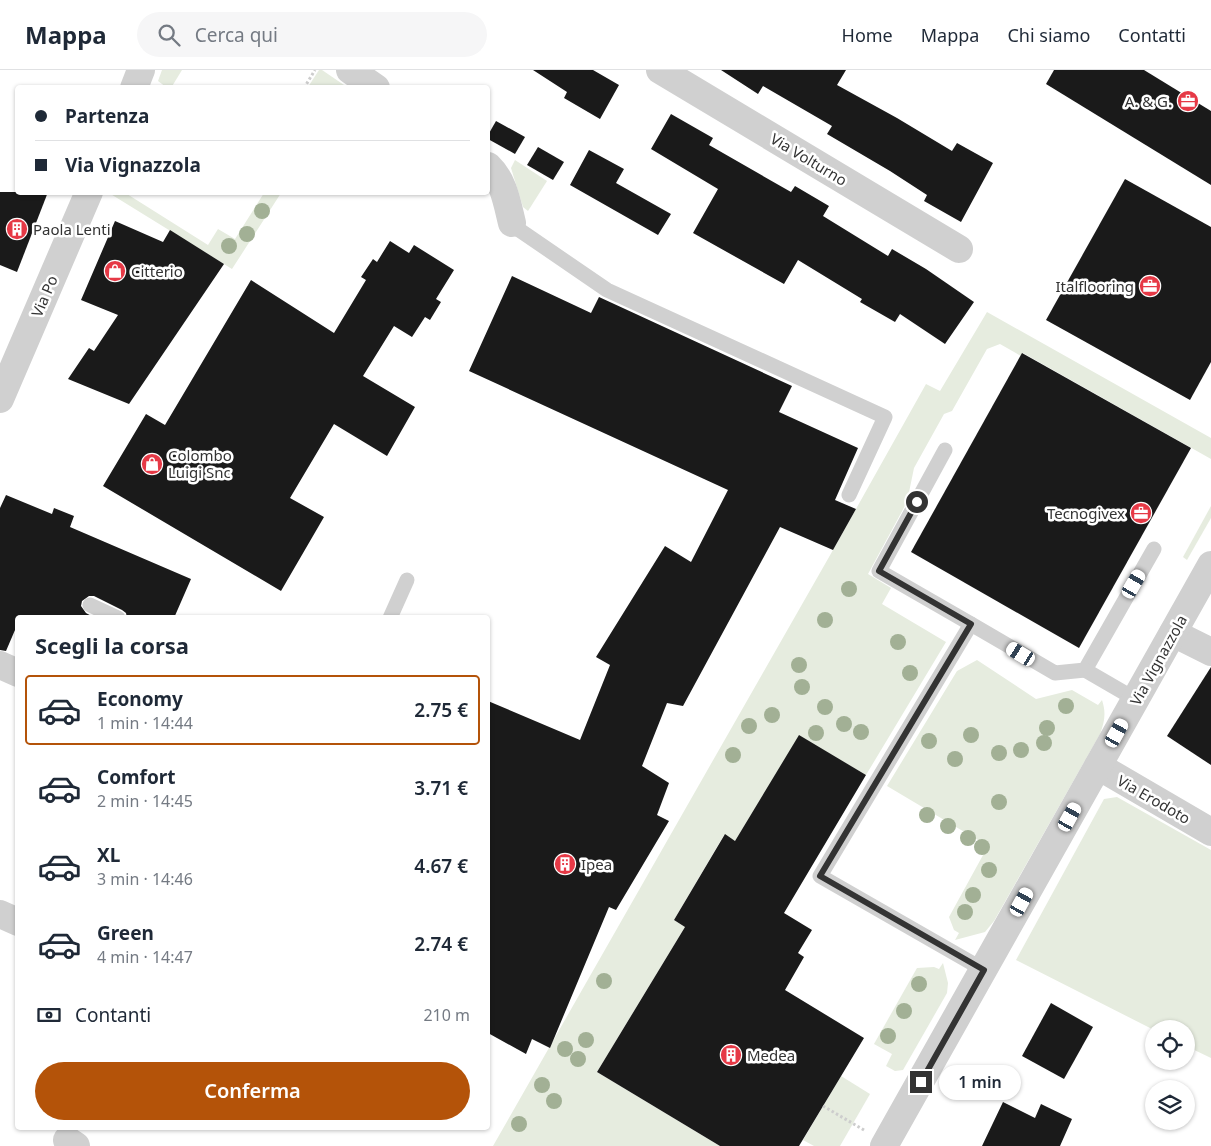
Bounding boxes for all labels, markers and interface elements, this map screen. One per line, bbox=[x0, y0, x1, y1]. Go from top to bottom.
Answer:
search box bbox=[137, 12, 487, 57]
text: Mappa bbox=[25, 18, 107, 51]
icon: search bbox=[155, 21, 183, 49]
text: Cerca qui bbox=[195, 22, 278, 48]
text: Home bbox=[842, 23, 893, 47]
text: Mappa bbox=[921, 23, 979, 47]
text: Chi siamo bbox=[1007, 23, 1090, 47]
text: Contatti bbox=[1118, 23, 1186, 47]
office icon: A. & G. bbox=[1176, 89, 1200, 113]
place label: A. & G. bbox=[1125, 91, 1172, 111]
text: Partenza bbox=[65, 103, 149, 129]
street label: Via Volturno bbox=[767, 128, 851, 190]
text: Via Vignazzola bbox=[65, 152, 201, 178]
building icon: Paola Lenti bbox=[5, 217, 29, 241]
place label: Paola Lenti bbox=[33, 219, 111, 239]
shop icon: Citterio bbox=[103, 259, 127, 283]
place label: Citterio bbox=[131, 261, 183, 281]
street label: Via Po bbox=[26, 272, 62, 320]
office icon: Italflooring bbox=[1138, 274, 1162, 298]
place label: Italflooring bbox=[1055, 276, 1134, 296]
place label: Colombo Luigi Snc bbox=[168, 445, 232, 482]
shop icon: Colombo Luigi Snc bbox=[140, 452, 164, 476]
route start bbox=[906, 491, 928, 513]
office icon: Tecnogivex bbox=[1129, 501, 1153, 525]
place label: Tecnogivex bbox=[1047, 503, 1125, 523]
car bbox=[1120, 567, 1147, 601]
street label: Via Vignazzola bbox=[1125, 611, 1191, 709]
text: Scegli la corsa bbox=[35, 630, 189, 660]
car bbox=[1004, 640, 1037, 668]
text: Economy bbox=[97, 686, 183, 712]
icon: car bbox=[37, 688, 82, 733]
text: 2.75 € bbox=[414, 697, 468, 723]
text: 1 min · 14:44 bbox=[97, 712, 193, 734]
car bbox=[1103, 716, 1130, 750]
text: Comfort bbox=[97, 764, 176, 790]
icon: car bbox=[37, 766, 82, 811]
street label: Via Erodoto bbox=[1114, 770, 1194, 828]
text: 3.71 € bbox=[414, 775, 468, 801]
text: 2 min · 14:45 bbox=[97, 790, 193, 812]
car bbox=[1056, 800, 1083, 834]
text: XL bbox=[97, 842, 120, 868]
icon: car bbox=[37, 844, 82, 889]
building icon: Ipea bbox=[553, 852, 577, 876]
text: 4.67 € bbox=[414, 853, 468, 879]
place label: Ipea bbox=[581, 854, 612, 874]
text: 3 min · 14:46 bbox=[97, 868, 193, 890]
car bbox=[1008, 885, 1035, 919]
text: Green bbox=[97, 920, 154, 946]
icon: car bbox=[37, 922, 82, 967]
text: 2.74 € bbox=[414, 931, 468, 957]
text: 4 min · 14:47 bbox=[97, 946, 193, 968]
icon: cash bbox=[35, 1001, 63, 1029]
text: Contanti bbox=[75, 1002, 151, 1028]
text: 210 m bbox=[423, 1004, 470, 1026]
map controls bbox=[1145, 1020, 1195, 1130]
button: locate bbox=[1145, 1020, 1195, 1070]
building icon: Medea bbox=[719, 1043, 743, 1067]
place label: Medea bbox=[747, 1045, 795, 1065]
button: Conferma bbox=[35, 1062, 470, 1120]
callout: 1 min bbox=[938, 1064, 1021, 1100]
route end bbox=[910, 1071, 932, 1093]
text: 1 min bbox=[958, 1071, 1002, 1093]
button: layers bbox=[1145, 1080, 1195, 1130]

